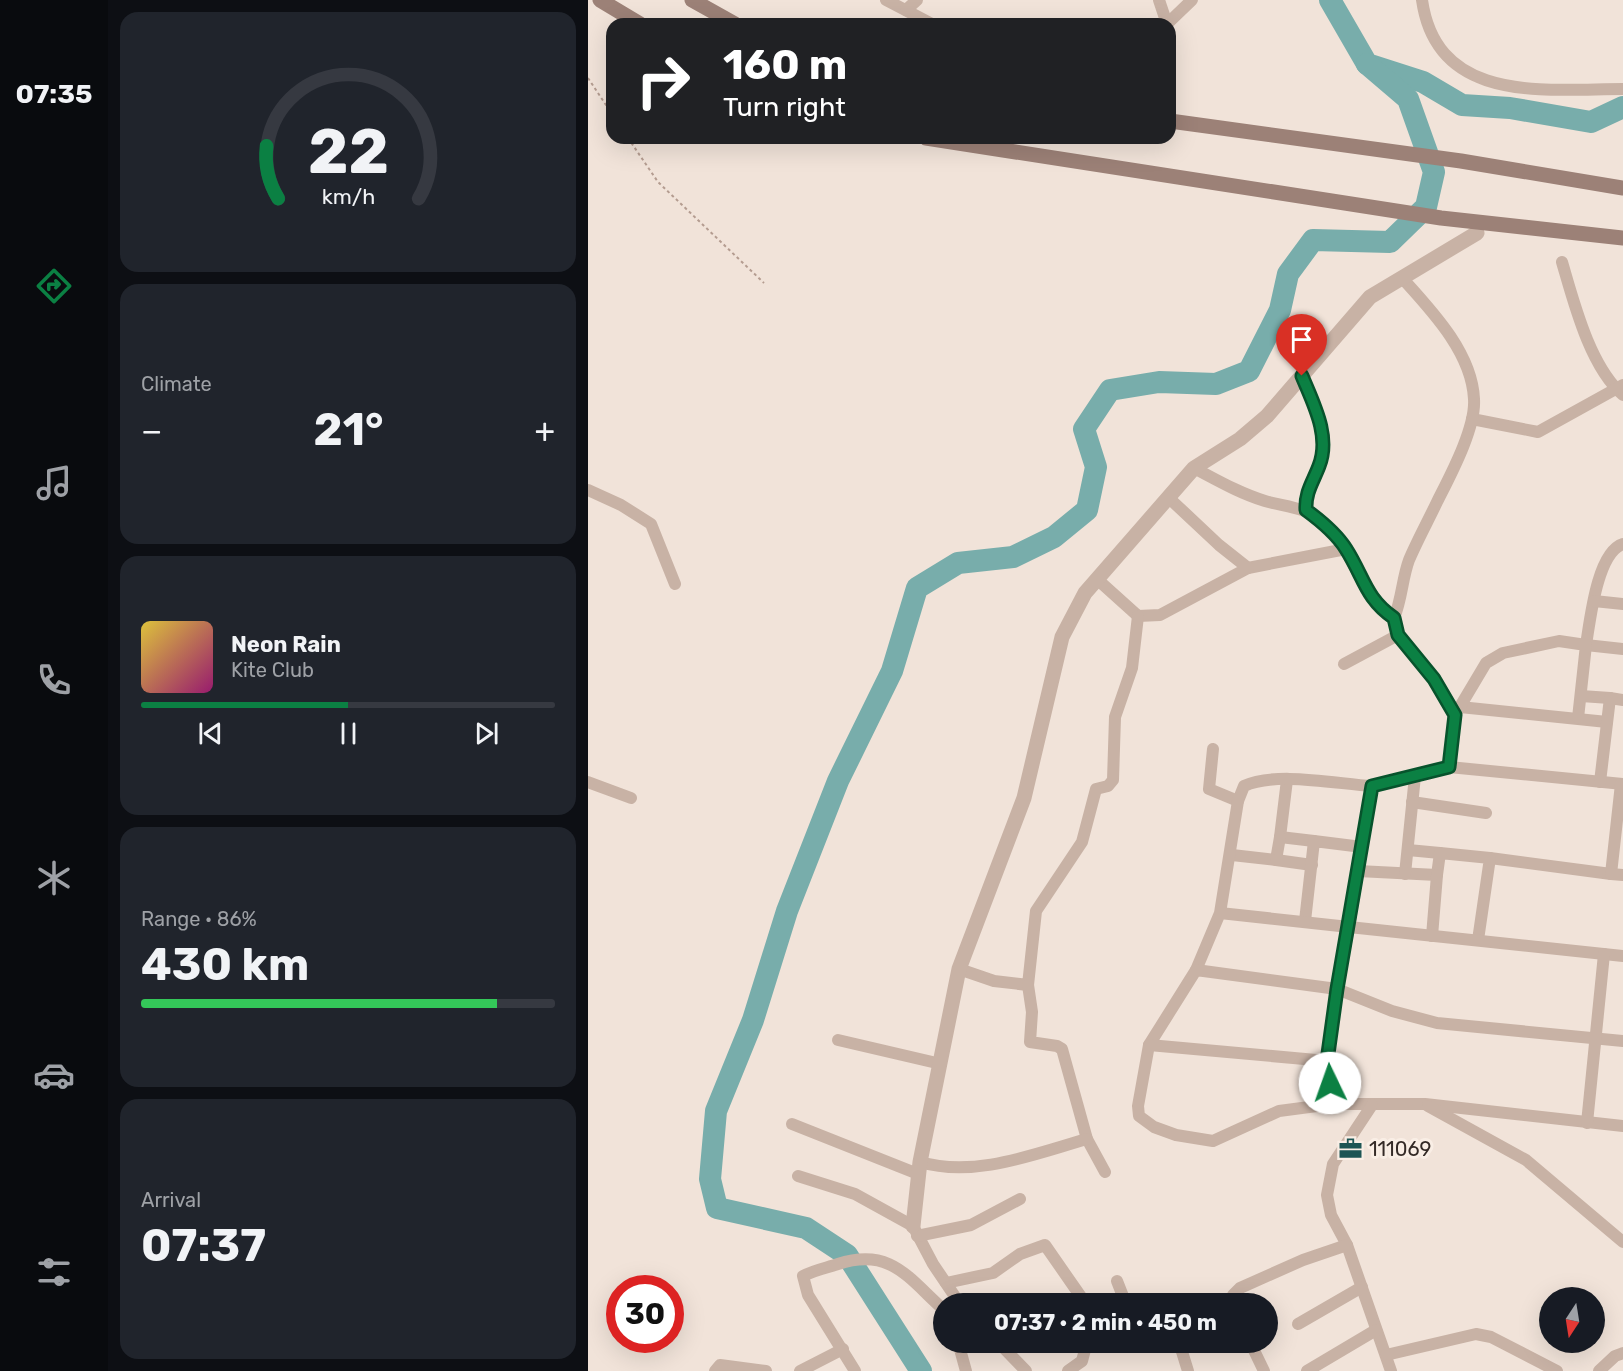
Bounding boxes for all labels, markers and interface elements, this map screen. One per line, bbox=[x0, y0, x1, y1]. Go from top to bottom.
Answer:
text: 160 m bbox=[723, 40, 847, 90]
icon: right bbox=[624, 42, 702, 120]
text: 07:35 bbox=[16, 78, 92, 110]
text: Turn right bbox=[723, 91, 846, 123]
text: 22 bbox=[307, 115, 389, 189]
text: km/h bbox=[321, 184, 375, 209]
icon: directions bbox=[33, 265, 75, 307]
pin bbox=[1276, 314, 1327, 376]
icon: arrive bbox=[1285, 323, 1318, 356]
text: Climate bbox=[141, 372, 212, 396]
text: 21° bbox=[313, 403, 384, 456]
text: − bbox=[141, 411, 162, 450]
text: + bbox=[534, 411, 555, 450]
icon: music bbox=[33, 462, 75, 504]
text: Neon Rain bbox=[231, 631, 341, 658]
text: Kite Club bbox=[231, 658, 314, 682]
icon: phone bbox=[33, 659, 75, 701]
icon: previous bbox=[194, 717, 227, 750]
icon: pause bbox=[332, 717, 365, 750]
icon: next bbox=[470, 717, 503, 750]
icon: climate bbox=[33, 857, 75, 899]
text: Range · 86% bbox=[141, 907, 257, 931]
text: 430 km bbox=[141, 938, 309, 991]
position arrow bbox=[1298, 1051, 1362, 1115]
icon: car bbox=[33, 1054, 75, 1096]
office icon: 111069 bbox=[1338, 1136, 1364, 1162]
place label: 111069 bbox=[1369, 1137, 1431, 1161]
text: Arrival bbox=[141, 1188, 201, 1212]
text: 07:37 bbox=[141, 1219, 266, 1272]
icon: filters bbox=[33, 1251, 75, 1293]
speed limit sign: 30 bbox=[606, 1275, 684, 1353]
north arrow bbox=[1539, 1287, 1605, 1353]
map controls bbox=[1539, 1287, 1605, 1353]
text: 07:37 · 2 min · 450 m bbox=[994, 1309, 1217, 1336]

